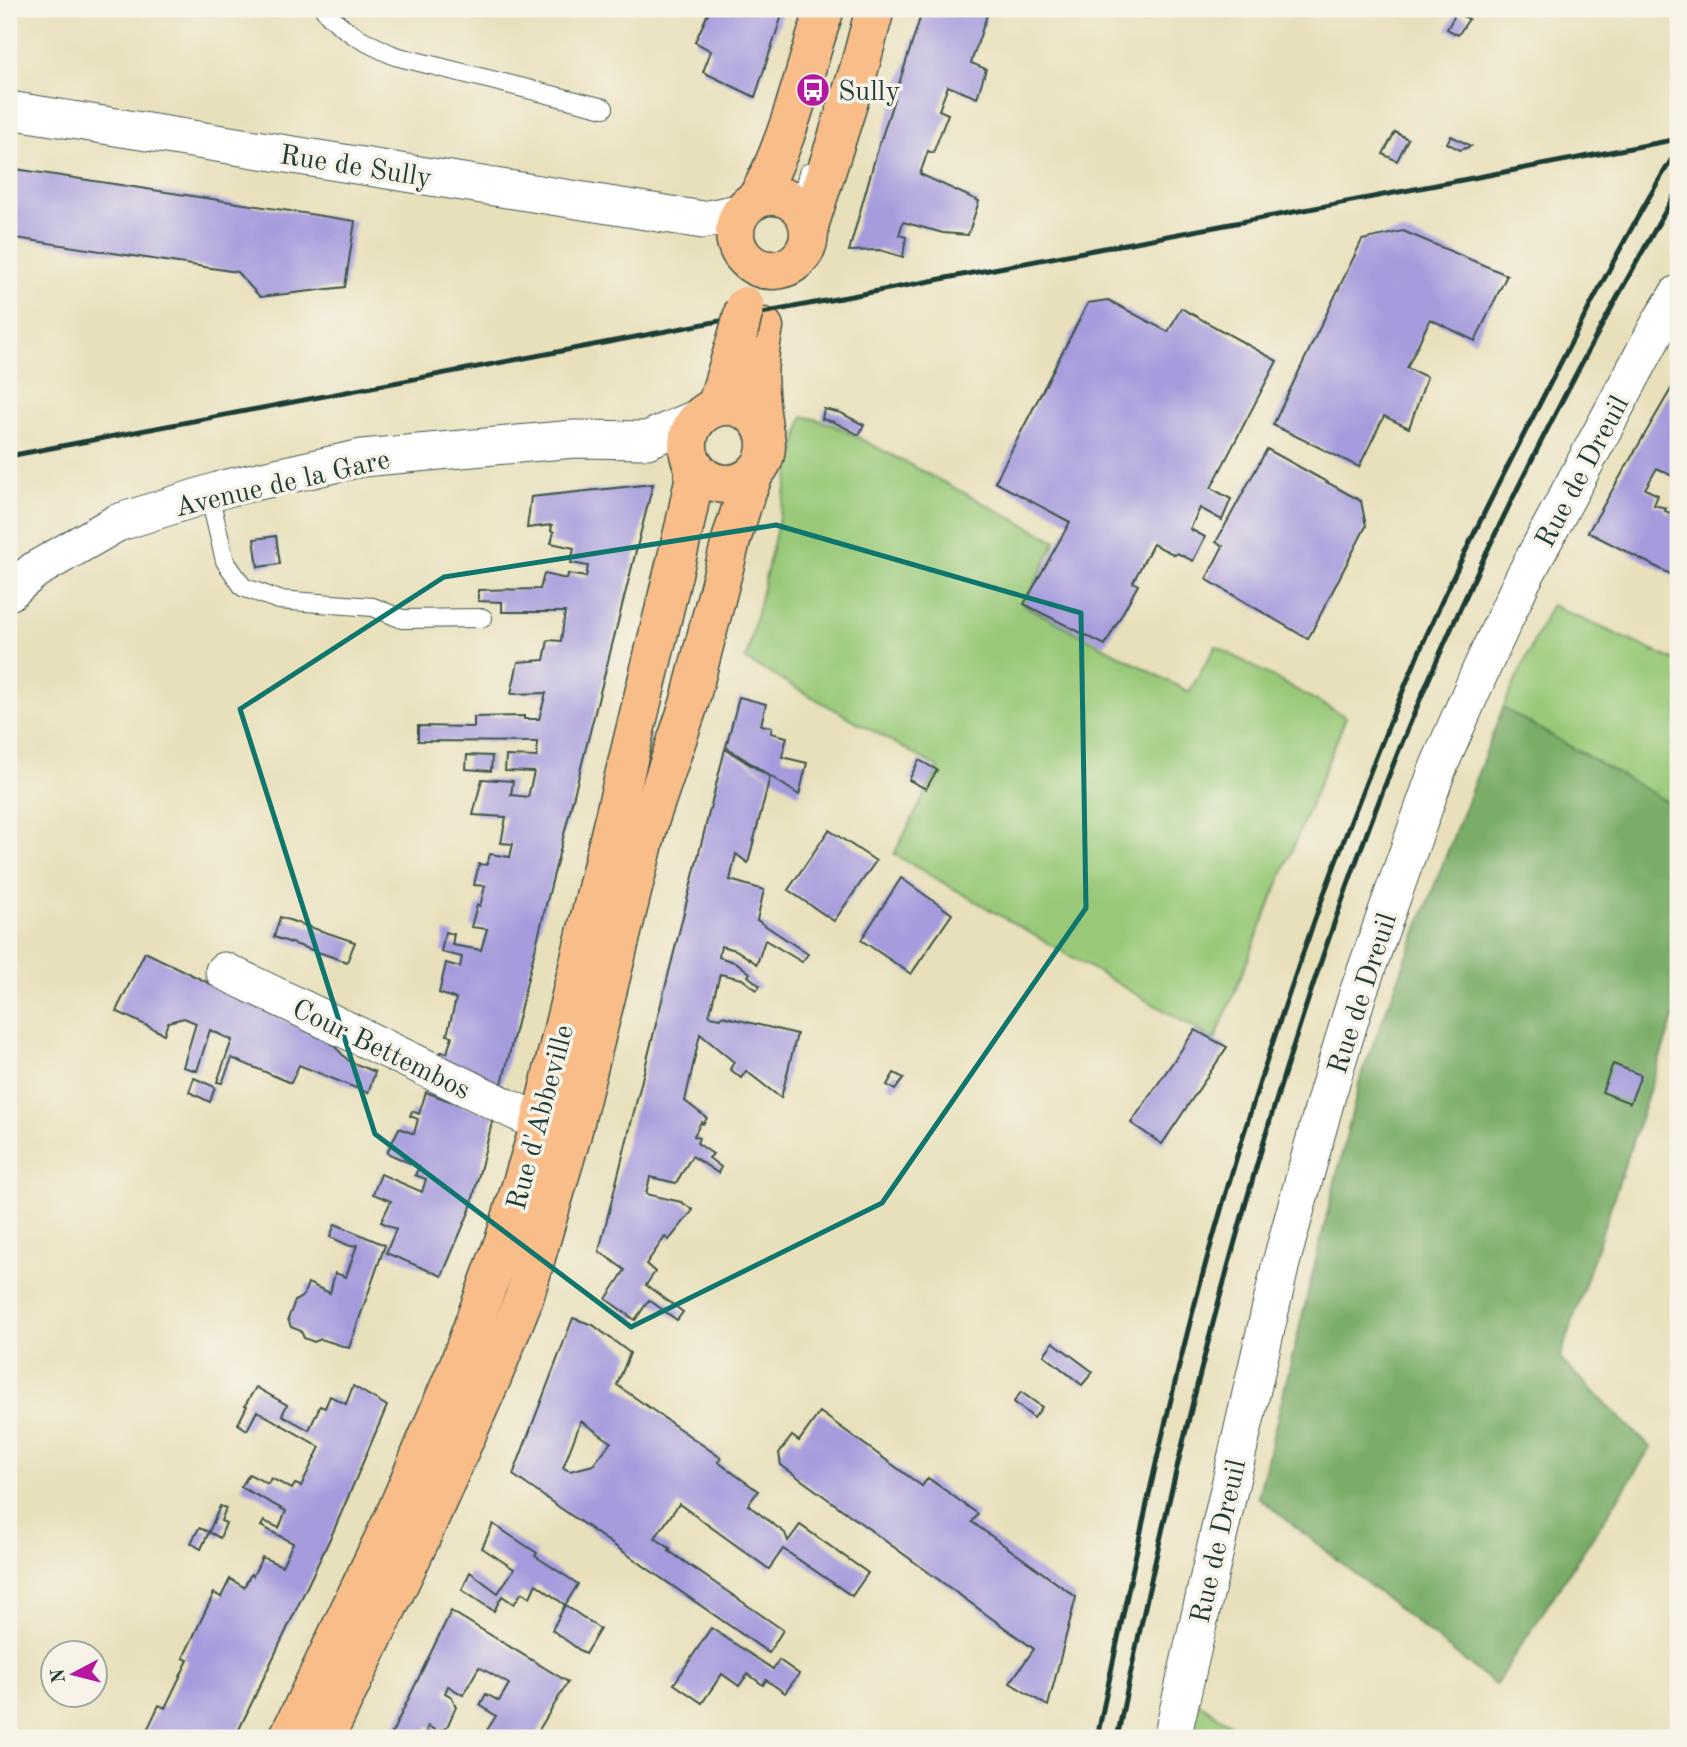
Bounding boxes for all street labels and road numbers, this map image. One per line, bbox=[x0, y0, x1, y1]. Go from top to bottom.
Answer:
street label: Rue de Sully bbox=[278, 142, 434, 194]
street label: Rue de Dreuil bbox=[1532, 392, 1635, 553]
street label: Avenue de la Gare bbox=[172, 447, 393, 523]
street label: Rue de Dreuil bbox=[1325, 910, 1403, 1078]
street label: Cour Bettembos bbox=[287, 996, 474, 1106]
street label: Rue d'Abbeville bbox=[504, 1022, 580, 1213]
street label: Rue de Dreuil bbox=[1187, 1457, 1252, 1626]

